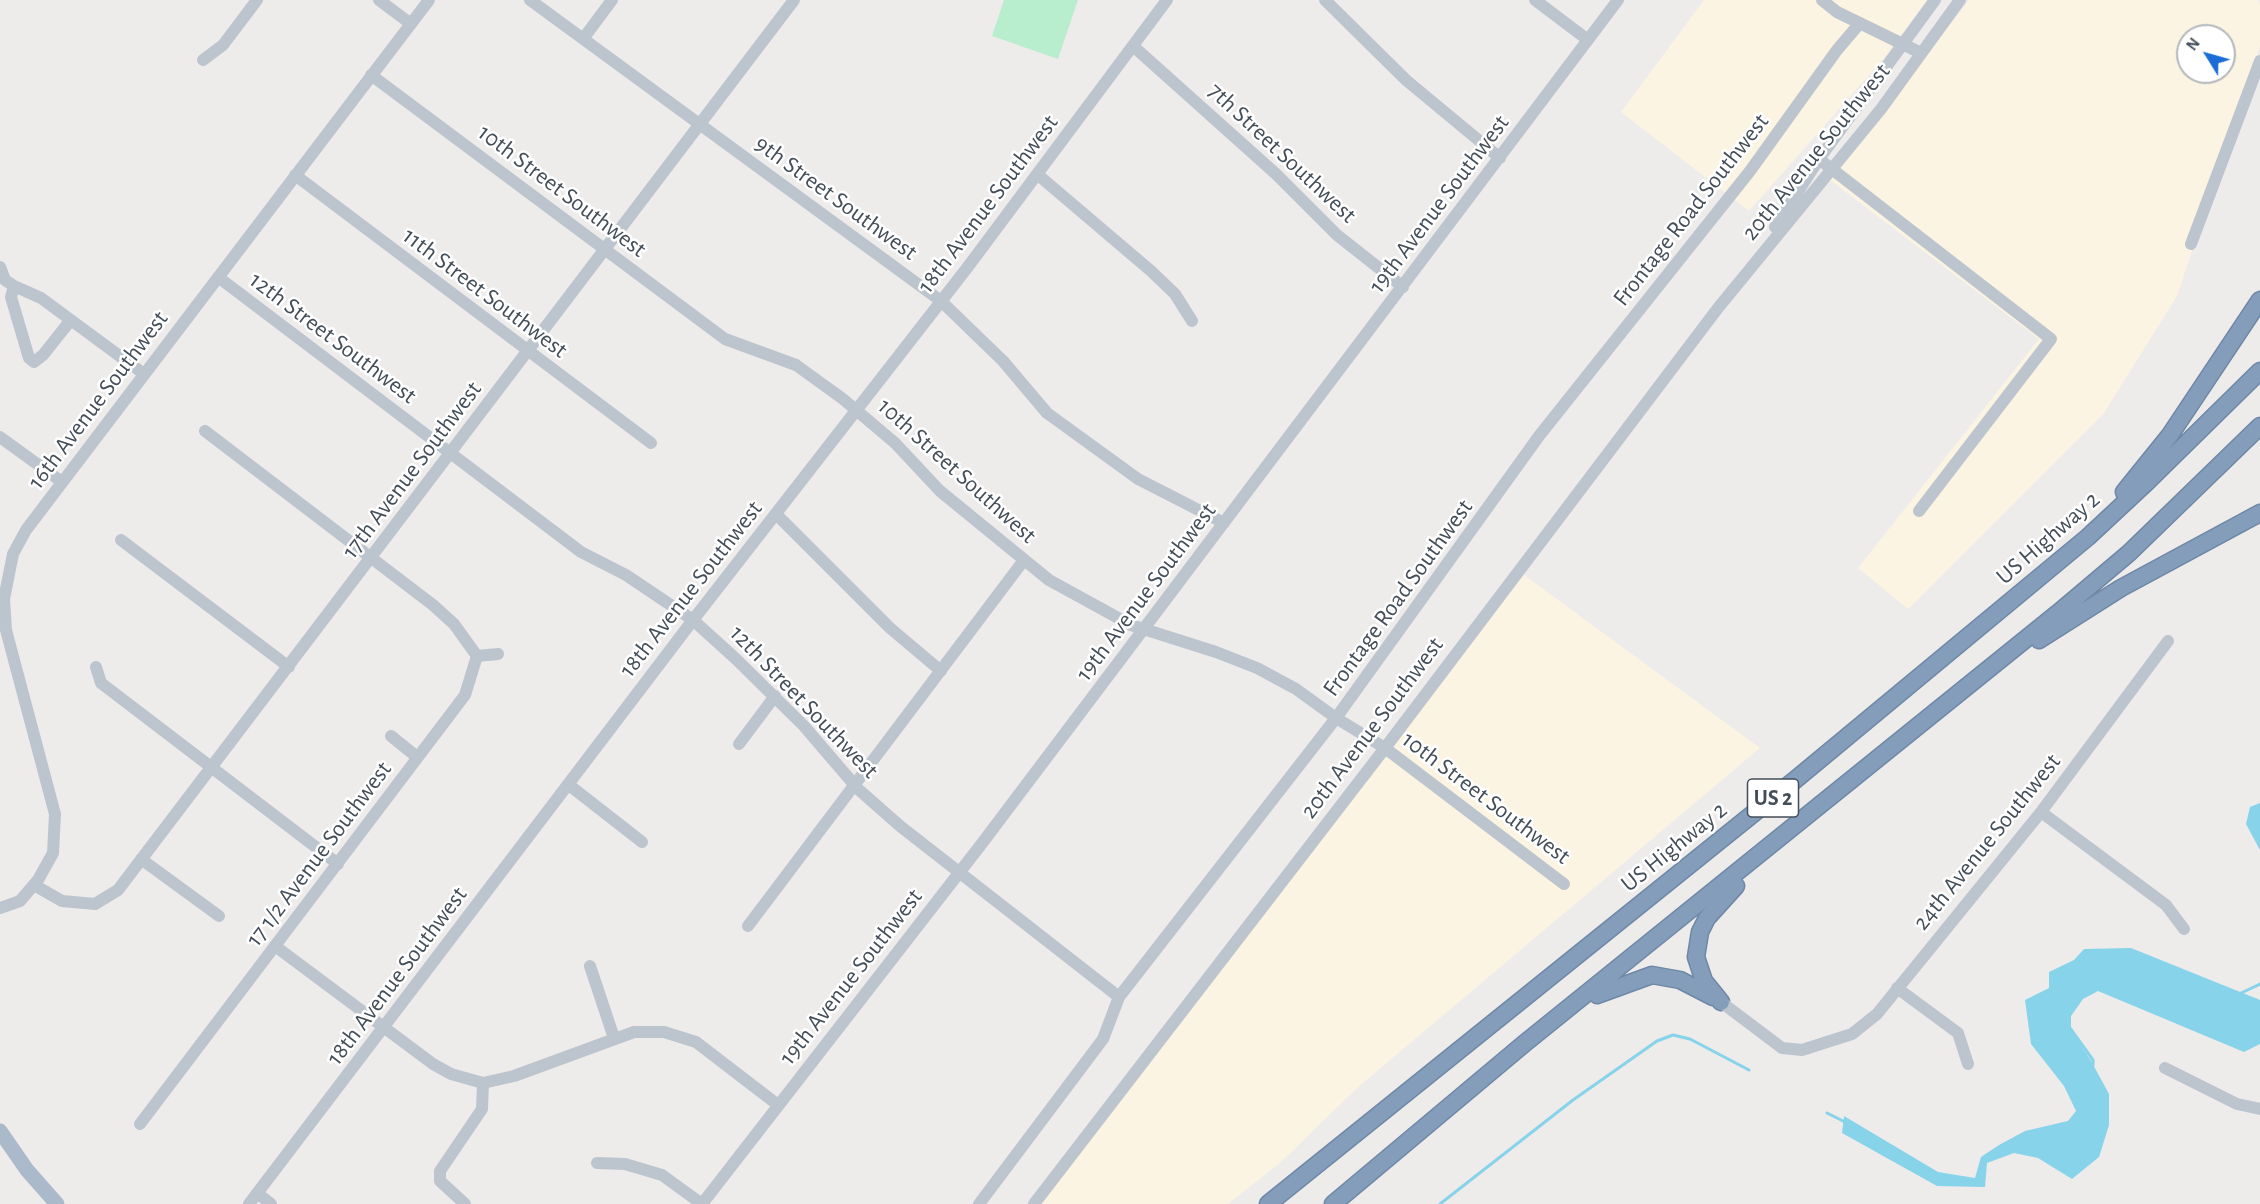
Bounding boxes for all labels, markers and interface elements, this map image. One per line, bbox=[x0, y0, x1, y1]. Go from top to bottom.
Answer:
north arrow bbox=[2176, 24, 2236, 84]
text: N bbox=[2183, 35, 2203, 54]
street label: 20th Avenue Southwest bbox=[1736, 58, 1896, 246]
street label: 7th Street Southwest bbox=[1202, 77, 1362, 229]
street label: Frontage Road Southwest bbox=[1607, 108, 1775, 312]
street label: 18th Avenue Southwest bbox=[912, 109, 1064, 299]
street label: 19th Avenue Southwest bbox=[1363, 109, 1515, 299]
street label: 10th Street Southwest bbox=[472, 118, 652, 264]
street label: 9th Street Southwest bbox=[749, 129, 923, 267]
street label: 11th Street Southwest bbox=[397, 222, 573, 364]
street label: 12th Street Southwest bbox=[244, 266, 422, 410]
street label: 16th Avenue Southwest bbox=[22, 305, 174, 495]
street label: 17th Avenue Southwest bbox=[336, 376, 488, 564]
street label: 10th Street Southwest bbox=[872, 392, 1042, 550]
street label: US Highway 2 bbox=[1990, 485, 2106, 591]
street label: Frontage Road Southwest bbox=[1317, 494, 1479, 702]
street label: 18th Avenue Southwest bbox=[613, 495, 769, 683]
street label: 19th Avenue Southwest bbox=[1070, 497, 1222, 687]
street label: 12th Street Southwest bbox=[724, 619, 884, 785]
street label: 20th Avenue Southwest bbox=[1294, 632, 1450, 824]
street label: 10th Street Southwest bbox=[1396, 725, 1576, 871]
street label: 24th Avenue Southwest bbox=[1907, 748, 2067, 936]
street label: 17 1/2 Avenue Southwest bbox=[240, 756, 398, 952]
road number: US 2 bbox=[1748, 779, 1798, 817]
street label: US Highway 2 bbox=[1615, 796, 1733, 898]
street label: 18th Avenue Southwest bbox=[321, 881, 473, 1071]
street label: 19th Avenue Southwest bbox=[773, 883, 929, 1071]

